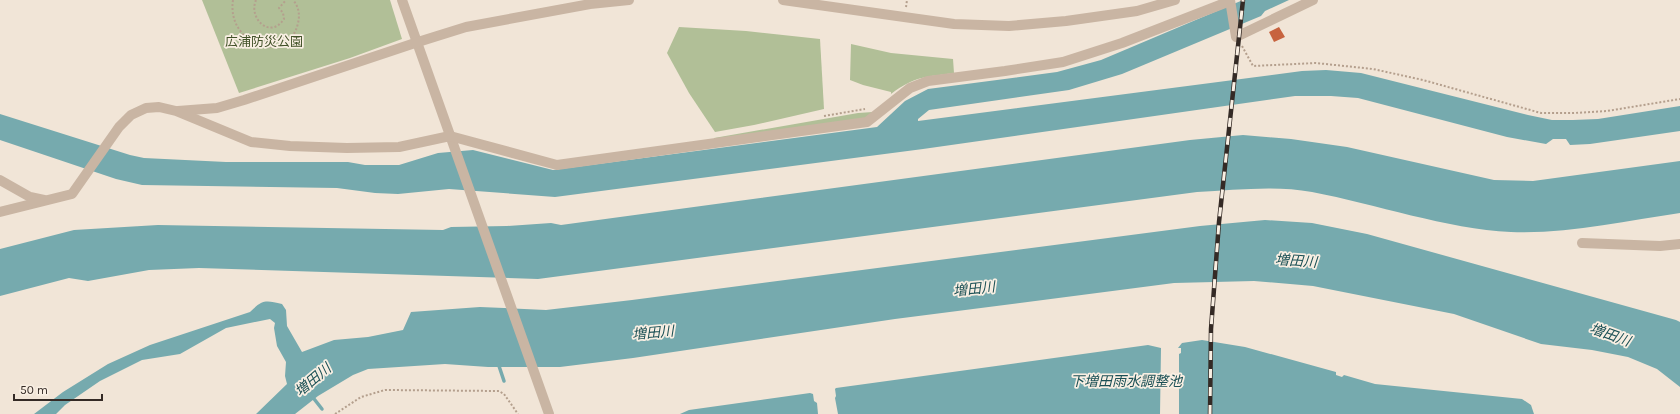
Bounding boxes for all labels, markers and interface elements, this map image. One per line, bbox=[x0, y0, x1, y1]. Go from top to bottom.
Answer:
park label: 広浦防災公園 bbox=[225, 34, 303, 49]
water label: 増田川 bbox=[1274, 251, 1320, 271]
water label: 増田川 bbox=[952, 278, 998, 300]
water label: 増田川 bbox=[1587, 320, 1635, 351]
water label: 増田川 bbox=[631, 323, 677, 343]
water label: 増田川 bbox=[291, 359, 336, 400]
water label: 下増田雨水調整池 bbox=[1070, 373, 1184, 390]
scale bar bbox=[14, 376, 102, 402]
text: 50 m bbox=[20, 383, 48, 397]

